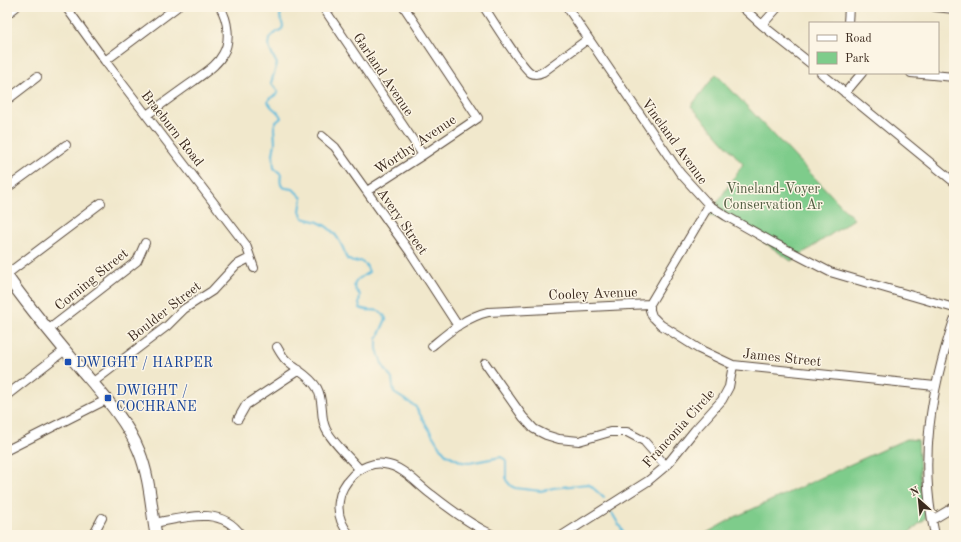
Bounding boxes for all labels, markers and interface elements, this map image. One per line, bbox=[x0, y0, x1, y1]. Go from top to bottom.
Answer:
legend bbox=[809, 22, 939, 74]
street label: Garland Avenue bbox=[350, 31, 416, 119]
text: Road bbox=[845, 33, 872, 45]
text: Park bbox=[845, 53, 870, 65]
street label: Braeburn Road bbox=[138, 88, 206, 169]
street label: Vineland Avenue bbox=[639, 96, 710, 187]
street label: Worthy Avenue bbox=[372, 113, 459, 177]
park label: Vineland-Voyer Conservation Ar bbox=[723, 182, 823, 212]
street label: Avery Street bbox=[374, 186, 430, 257]
street label: Corning Street bbox=[52, 246, 131, 313]
street label: Boulder Street bbox=[125, 279, 204, 345]
street label: Cooley Avenue bbox=[548, 285, 638, 303]
street label: James Street bbox=[742, 347, 822, 369]
place label: DWIGHT / HARPER bbox=[76, 356, 213, 370]
marker: DWIGHT / HARPER bbox=[63, 357, 73, 367]
place label: DWIGHT / COCHRANE bbox=[116, 384, 197, 414]
street label: Franconia Circle bbox=[640, 387, 717, 471]
marker: DWIGHT / COCHRANE bbox=[103, 393, 113, 403]
north arrow bbox=[899, 480, 939, 520]
text: N bbox=[909, 485, 922, 499]

